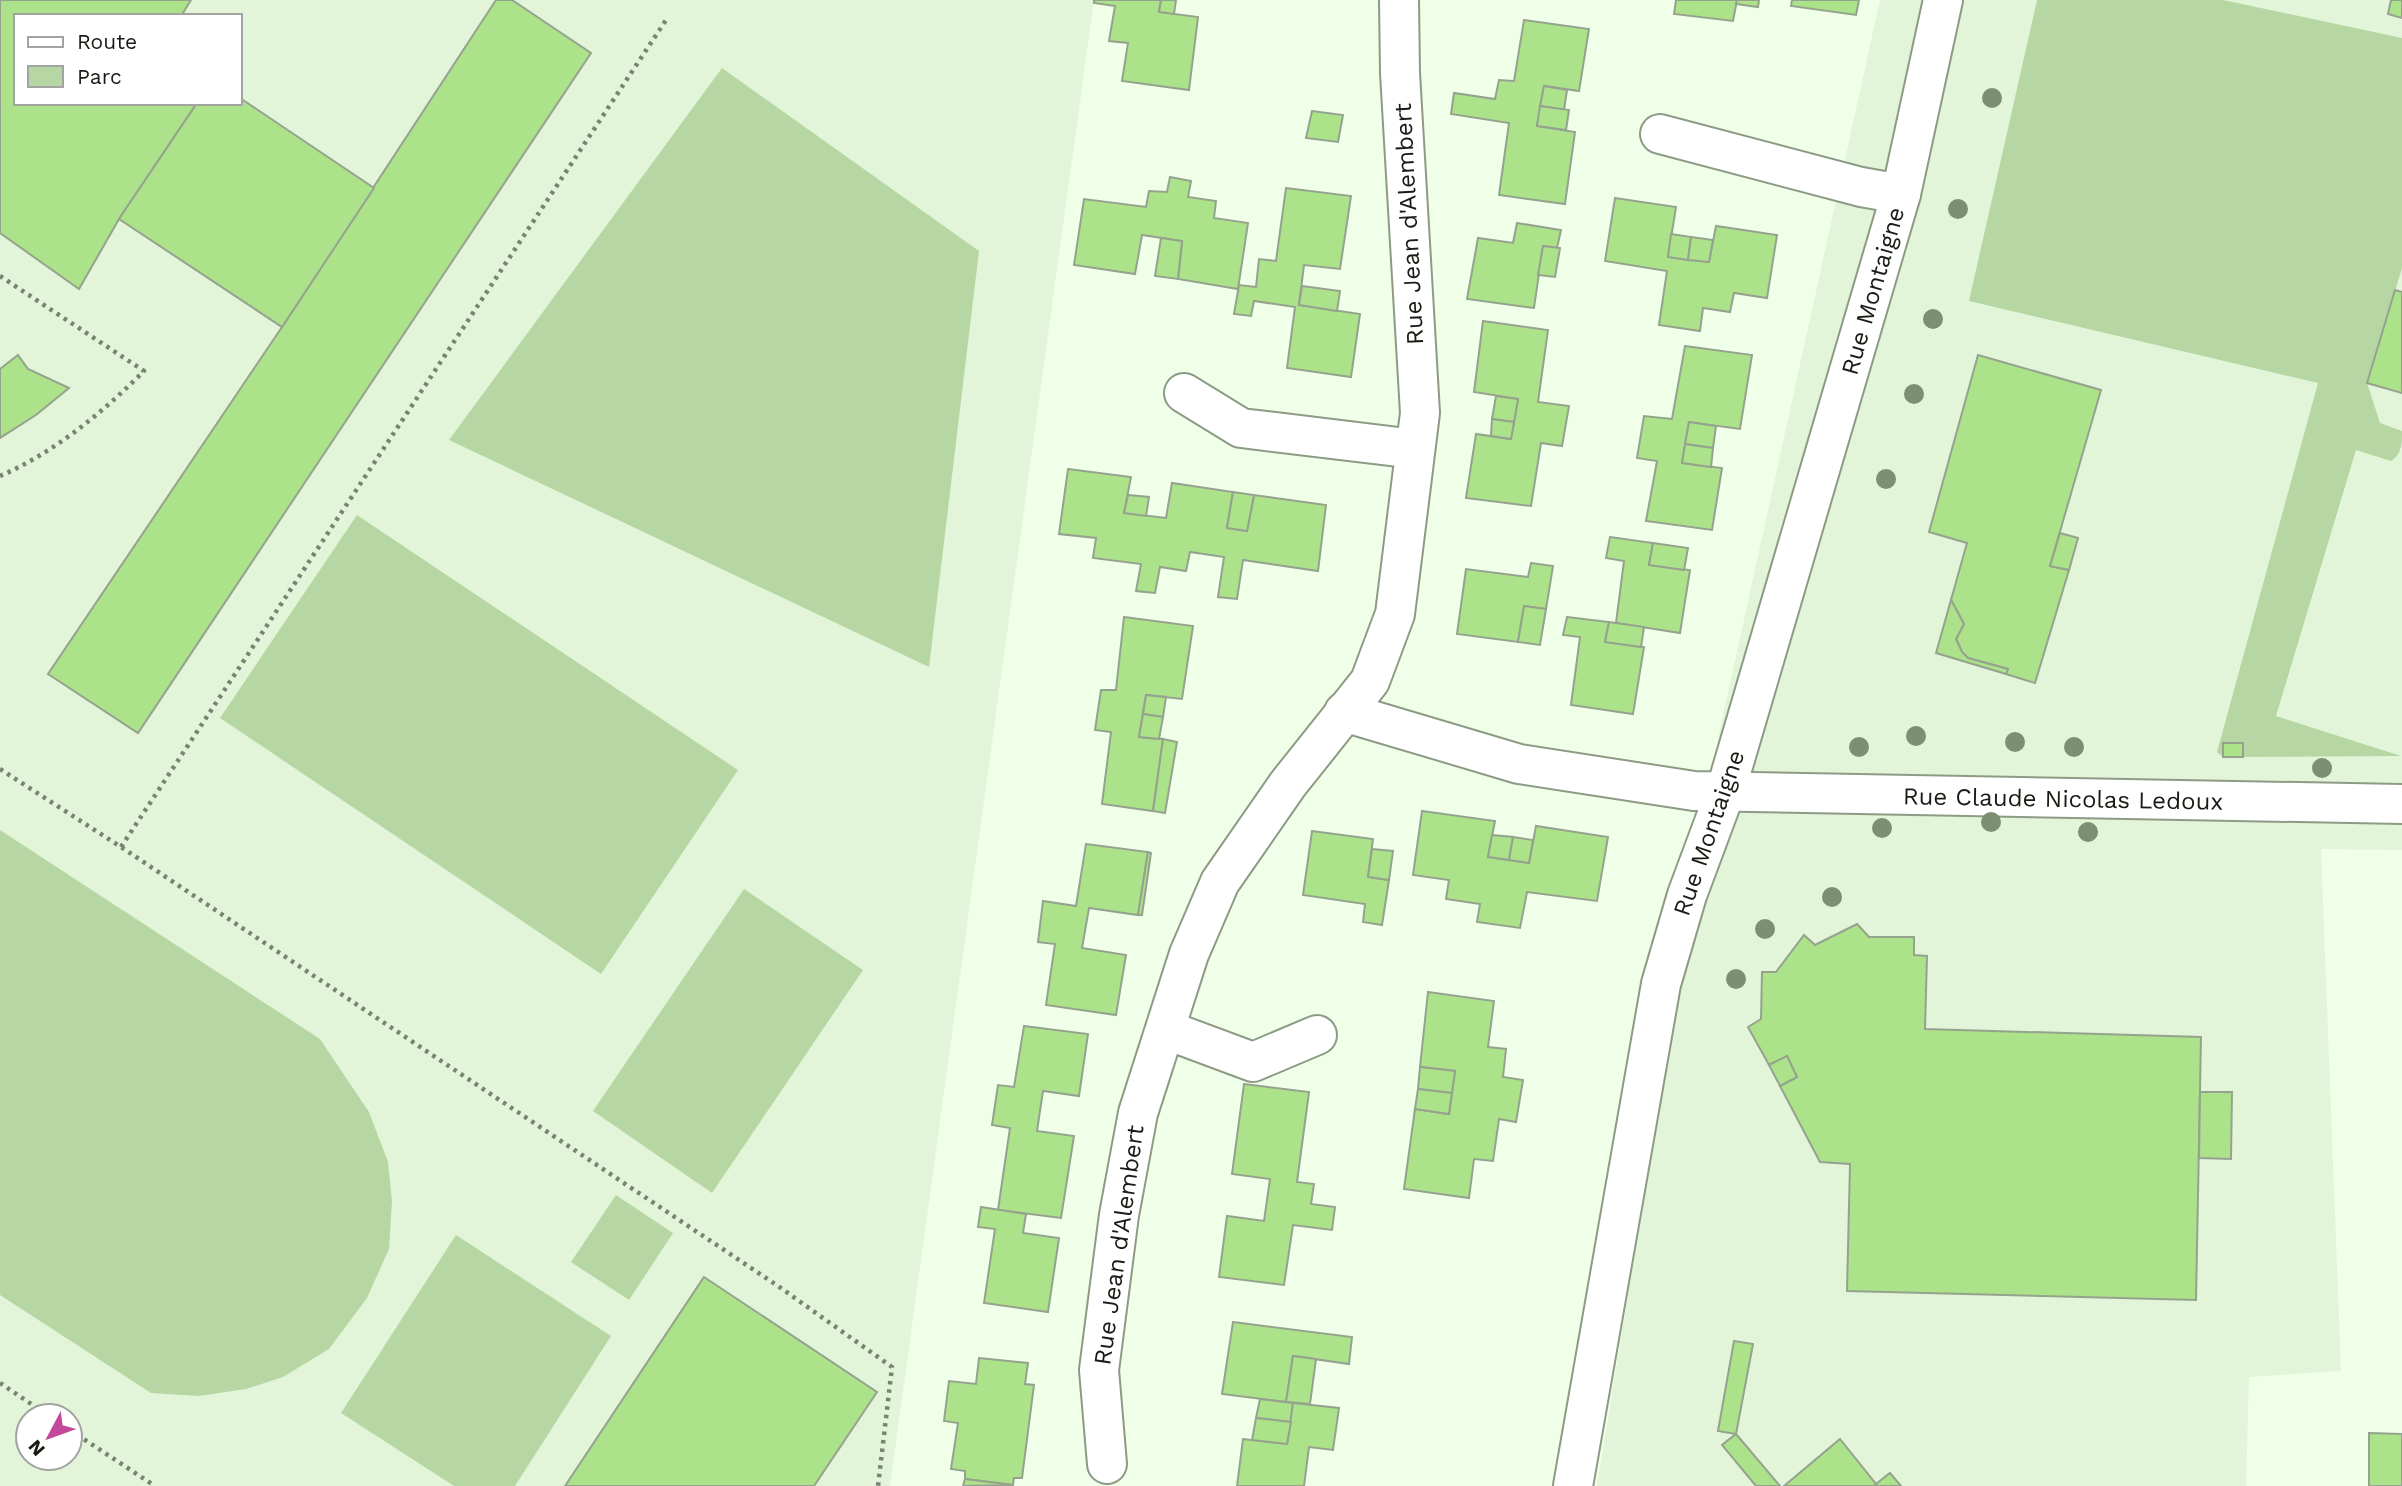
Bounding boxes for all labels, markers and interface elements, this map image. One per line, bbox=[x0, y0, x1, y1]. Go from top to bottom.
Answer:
legend bbox=[14, 14, 242, 105]
text: Route bbox=[77, 29, 137, 54]
text: Parc bbox=[77, 64, 122, 89]
street label: Rue Jean d'Alembert bbox=[1389, 102, 1429, 346]
street label: Rue Montaigne bbox=[1836, 204, 1910, 378]
street label: Rue Montaigne bbox=[1668, 746, 1750, 920]
street label: Rue Claude Nicolas Ledoux bbox=[1903, 782, 2223, 816]
street label: Rue Jean d'Alembert bbox=[1088, 1123, 1150, 1367]
north arrow bbox=[14, 1402, 84, 1472]
text: N bbox=[23, 1435, 50, 1461]

